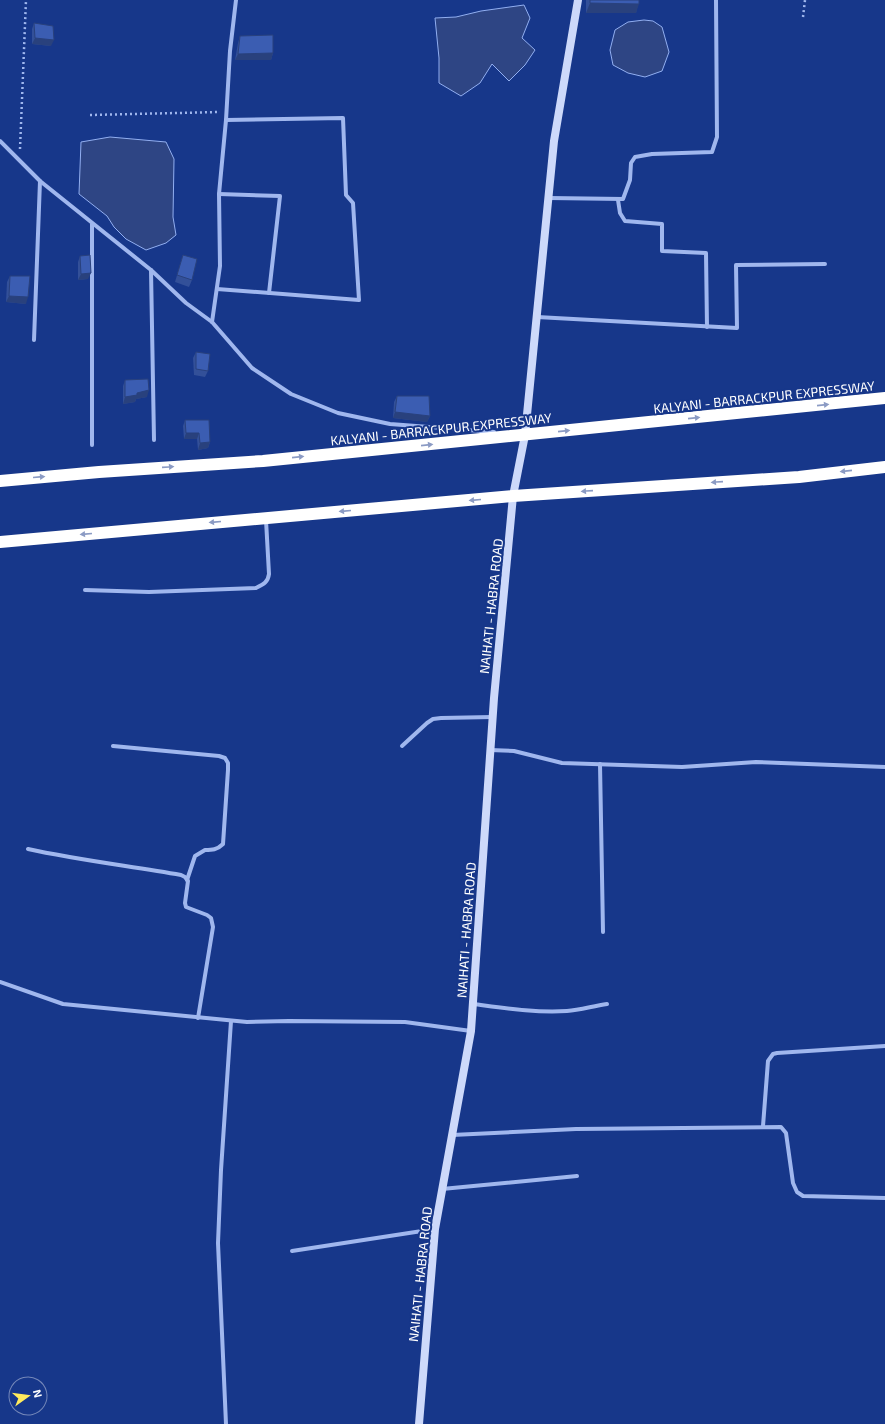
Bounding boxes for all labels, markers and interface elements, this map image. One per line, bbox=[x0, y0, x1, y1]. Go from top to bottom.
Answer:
street label: KALYANI - BARRACKPUR EXPRESSWAY bbox=[653, 377, 876, 417]
one-way arrow bbox=[817, 401, 829, 408]
street label: KALYANI - BARRACKPUR EXPRESSWAY bbox=[330, 409, 553, 449]
one-way arrow bbox=[688, 415, 700, 421]
one-way arrow bbox=[558, 428, 570, 434]
one-way arrow bbox=[421, 441, 433, 448]
one-way arrow bbox=[292, 454, 304, 461]
one-way arrow bbox=[162, 464, 174, 471]
one-way arrow bbox=[840, 468, 852, 475]
one-way arrow bbox=[33, 474, 45, 481]
one-way arrow bbox=[711, 479, 723, 486]
one-way arrow bbox=[581, 488, 593, 495]
one-way arrow bbox=[468, 496, 481, 503]
one-way arrow bbox=[339, 507, 351, 514]
one-way arrow bbox=[209, 519, 222, 526]
one-way arrow bbox=[80, 530, 92, 537]
street label: NAIHATI - HABRA ROAD bbox=[476, 537, 506, 675]
street label: NAIHATI - HABRA ROAD bbox=[453, 862, 479, 998]
street label: NAIHATI - HABRA ROAD bbox=[405, 1205, 435, 1343]
north arrow bbox=[8, 1376, 48, 1416]
text: N bbox=[31, 1388, 45, 1399]

